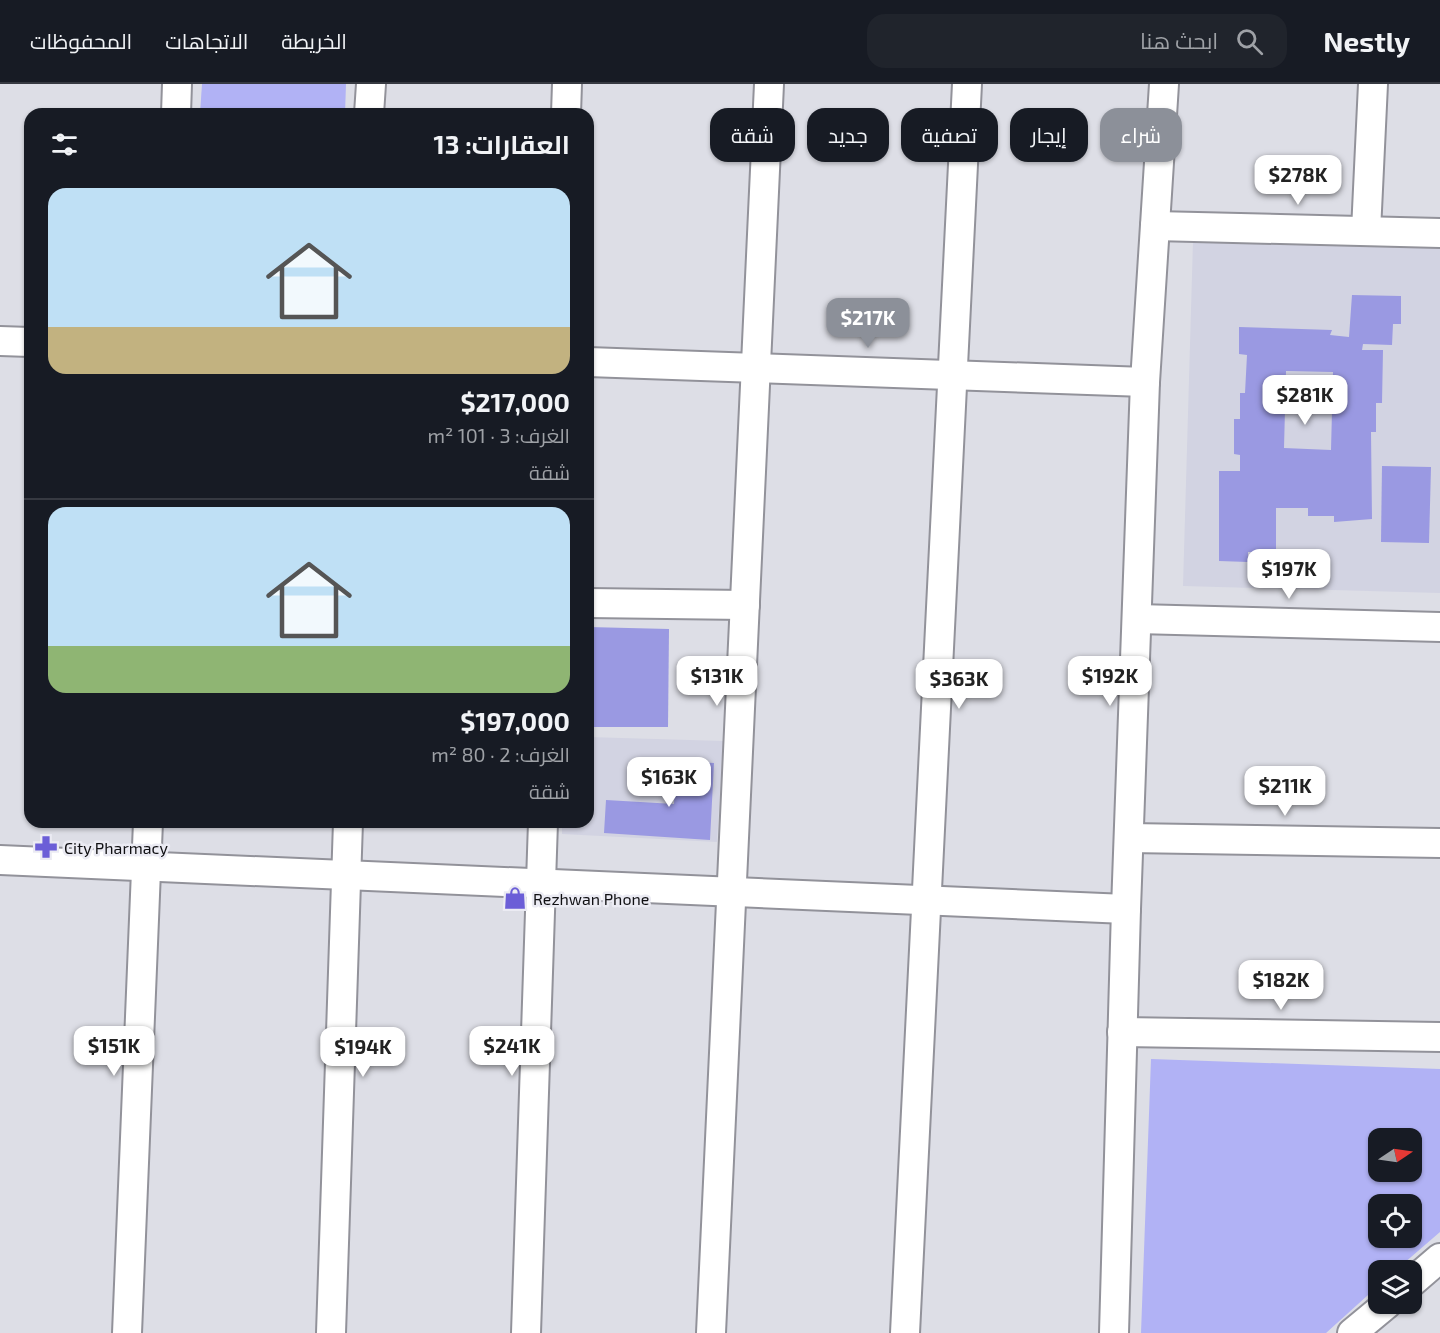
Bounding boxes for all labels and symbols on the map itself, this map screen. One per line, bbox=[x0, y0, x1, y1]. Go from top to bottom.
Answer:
pin: $278K bbox=[1256, 155, 1340, 206]
pin: $217K bbox=[826, 298, 910, 349]
pin: $281K bbox=[1263, 375, 1347, 426]
pin: $197K bbox=[1247, 549, 1331, 600]
pin: $131K bbox=[675, 656, 759, 707]
pin: $192K bbox=[1068, 656, 1152, 707]
pin: $363K bbox=[917, 659, 1001, 710]
pin: $163K bbox=[627, 757, 711, 808]
pin: $211K bbox=[1243, 766, 1327, 817]
pharmacy icon: City Pharmacy bbox=[33, 834, 59, 860]
place label: City Pharmacy bbox=[64, 838, 168, 857]
shop icon: Rezhwan Phone bbox=[502, 885, 528, 911]
place label: Rezhwan Phone bbox=[533, 889, 649, 908]
pin: $182K bbox=[1239, 960, 1323, 1011]
pin: $151K bbox=[72, 1026, 156, 1077]
pin: $241K bbox=[470, 1026, 554, 1077]
pin: $194K bbox=[321, 1027, 405, 1078]
north arrow bbox=[1368, 1128, 1422, 1182]

